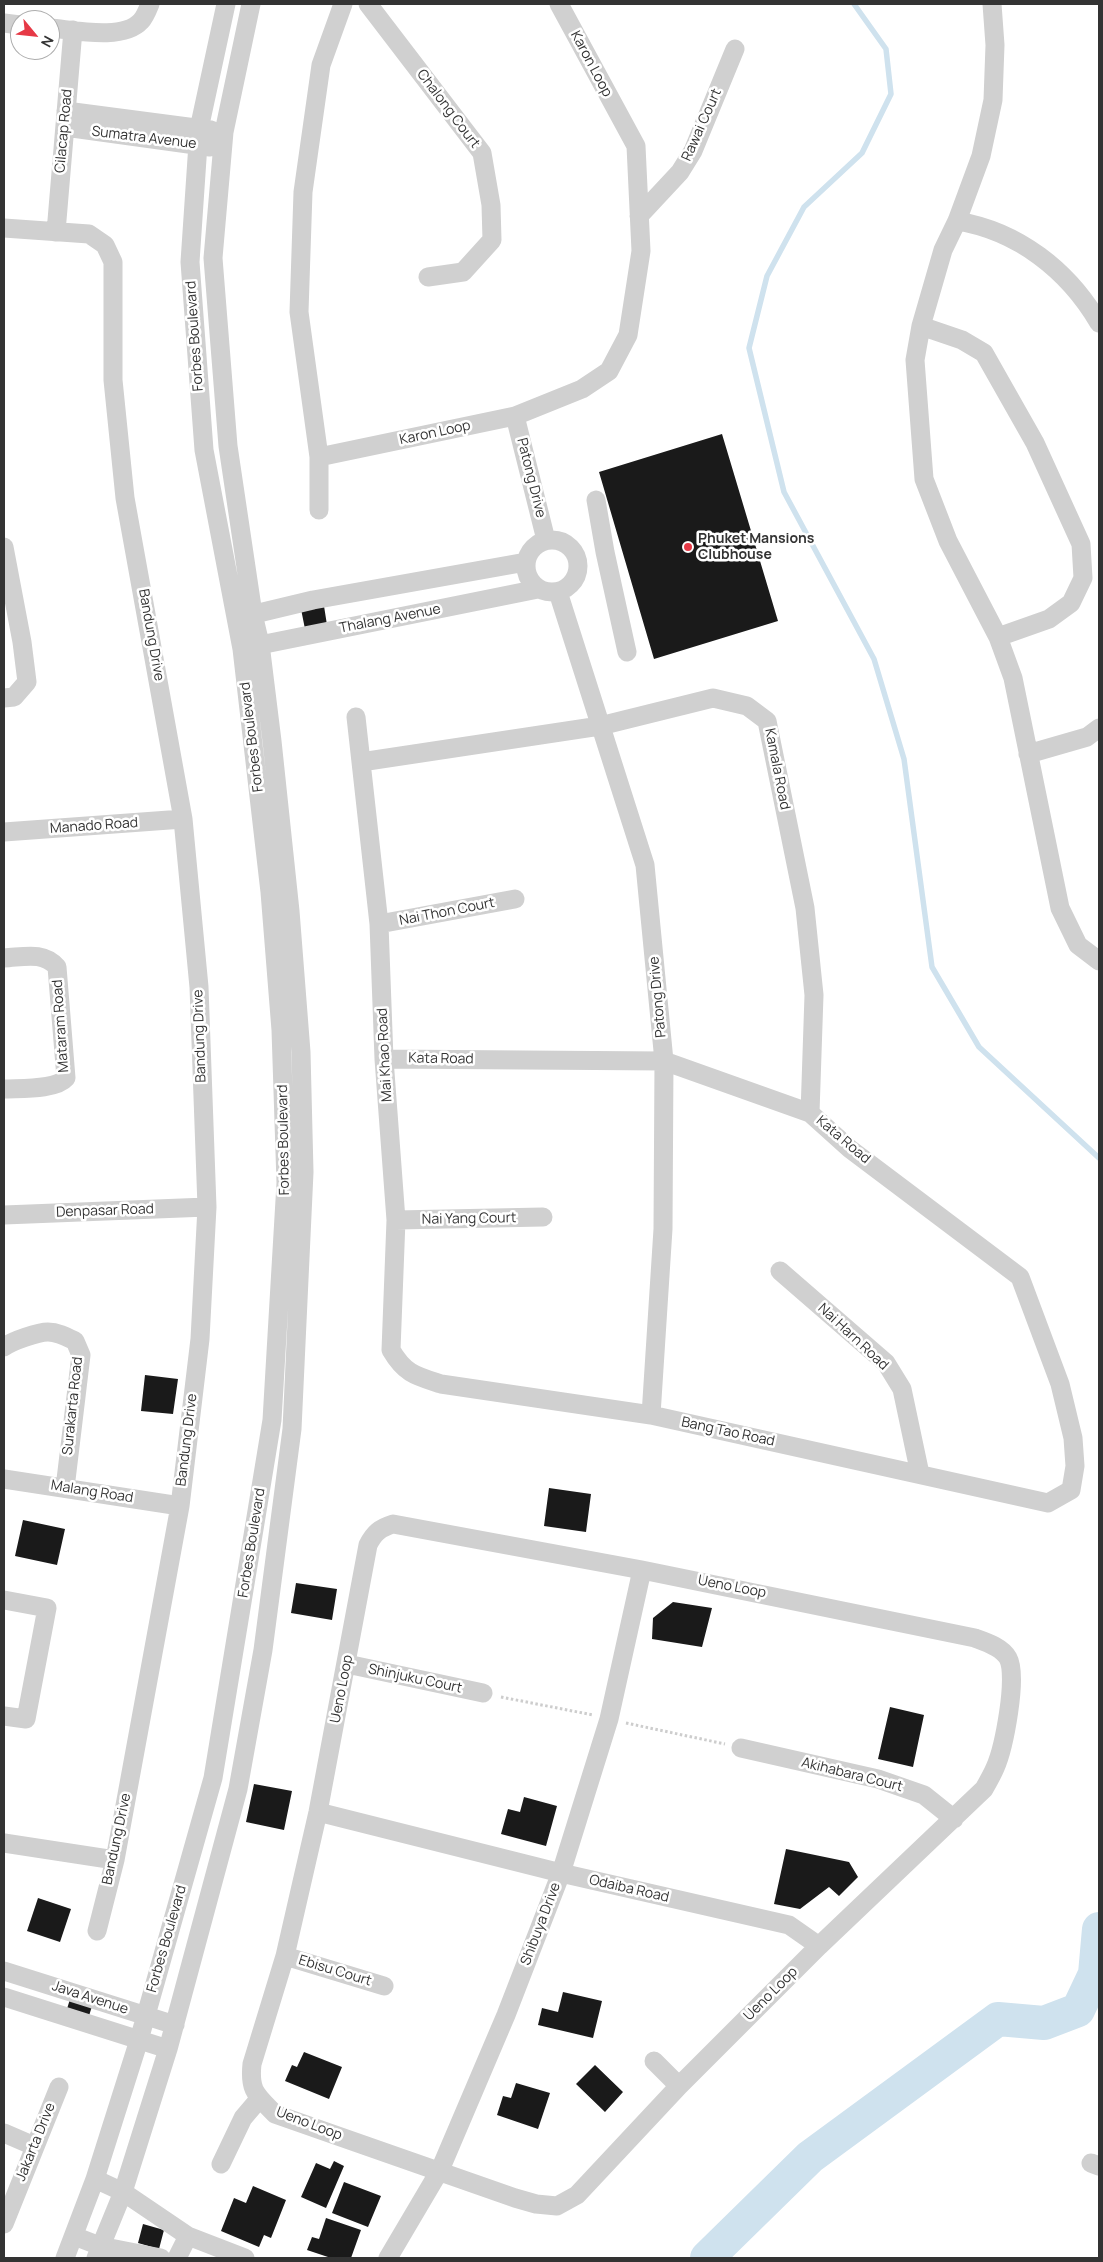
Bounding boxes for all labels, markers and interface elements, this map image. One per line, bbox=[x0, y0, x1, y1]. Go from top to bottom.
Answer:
north arrow bbox=[10, 10, 60, 60]
street label: Karon Loop bbox=[567, 28, 615, 100]
text: N bbox=[37, 33, 59, 51]
street label: Chalong Court bbox=[413, 66, 483, 152]
street label: Rawai Court bbox=[679, 86, 725, 164]
street label: Cilacap Road bbox=[52, 88, 76, 174]
street label: Sumatra Avenue bbox=[91, 123, 197, 153]
street label: Forbes Boulevard bbox=[183, 280, 207, 392]
street label: Karon Loop bbox=[398, 417, 472, 449]
street label: Patong Drive bbox=[513, 436, 549, 520]
place label: Phuket Mansions Clubhouse bbox=[698, 531, 814, 564]
marker: Phuket Mansions Clubhouse bbox=[682, 541, 694, 553]
street label: Bandung Drive bbox=[135, 588, 167, 682]
street label: Thalang Avenue bbox=[338, 601, 442, 637]
street label: Forbes Boulevard bbox=[237, 681, 267, 793]
street label: Kamala Road bbox=[761, 727, 793, 811]
street label: Manado Road bbox=[49, 815, 139, 837]
street label: Nai Thon Court bbox=[398, 895, 496, 929]
street label: Patong Drive bbox=[646, 956, 670, 1038]
street label: Mataram Road bbox=[49, 979, 73, 1073]
street label: Bandung Drive bbox=[190, 989, 210, 1083]
street label: Mai Khao Road bbox=[374, 1007, 396, 1103]
street label: Kata Road bbox=[408, 1050, 474, 1068]
street label: Forbes Boulevard bbox=[275, 1084, 293, 1196]
street label: Kata Road bbox=[813, 1113, 873, 1167]
street label: Denpasar Road bbox=[56, 1201, 154, 1221]
street label: Nai Yang Court bbox=[422, 1210, 516, 1228]
street label: Nai Harn Road bbox=[814, 1300, 892, 1374]
street label: Surakarta Road bbox=[59, 1356, 87, 1456]
street label: Bandung Drive bbox=[173, 1393, 201, 1487]
street label: Bang Tao Road bbox=[680, 1414, 776, 1450]
street label: Malang Road bbox=[50, 1477, 134, 1507]
street label: Forbes Boulevard bbox=[235, 1487, 269, 1599]
street label: Ueno Loop bbox=[696, 1572, 768, 1602]
street label: Ueno Loop bbox=[327, 1653, 357, 1725]
street label: Shinjuku Court bbox=[366, 1661, 464, 1697]
street label: Akihabara Court bbox=[800, 1754, 904, 1796]
street label: Bandung Drive bbox=[99, 1792, 135, 1886]
street label: Odaiba Road bbox=[587, 1872, 671, 1906]
street label: Shibuya Drive bbox=[518, 1880, 564, 1968]
street label: Forbes Boulevard bbox=[144, 1883, 190, 1995]
street label: Ebisu Court bbox=[297, 1952, 373, 1990]
street label: Ueno Loop bbox=[741, 1964, 801, 2024]
street label: Java Avenue bbox=[50, 1978, 130, 2018]
street label: Jakarta Drive bbox=[13, 2100, 59, 2184]
street label: Ueno Loop bbox=[274, 2104, 344, 2144]

